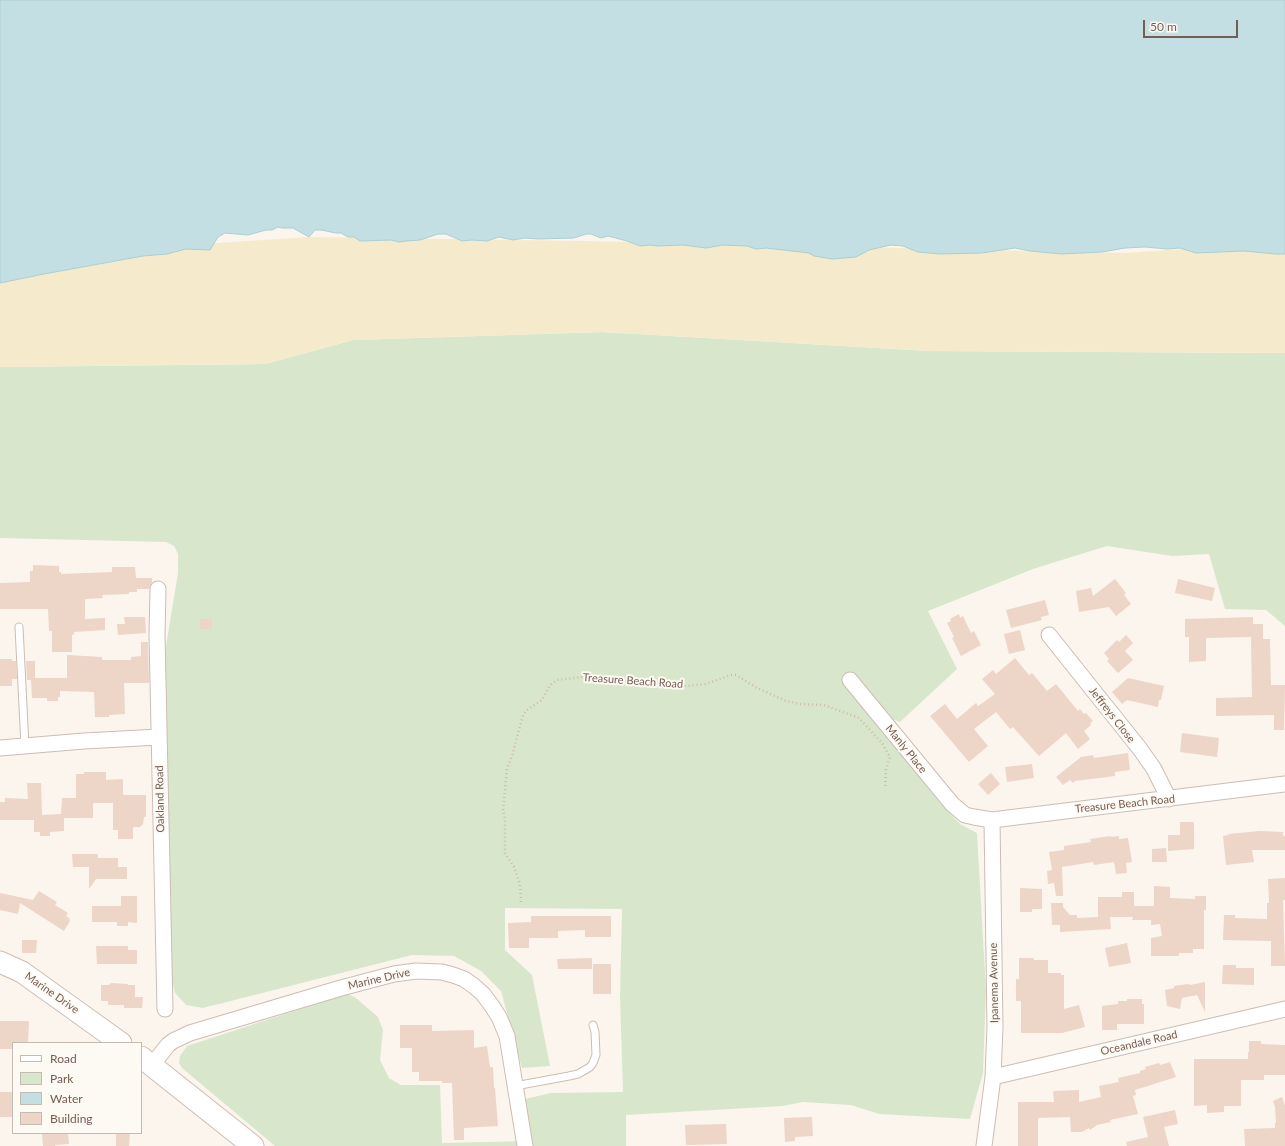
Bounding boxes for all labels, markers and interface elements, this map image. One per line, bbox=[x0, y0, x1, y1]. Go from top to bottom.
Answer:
scale bar bbox=[1145, 12, 1240, 38]
text: 50 m bbox=[1150, 19, 1177, 34]
street label: Treasure Beach Road bbox=[582, 671, 684, 691]
street label: Jeffreys Close bbox=[1086, 685, 1138, 745]
street label: Manly Place bbox=[883, 722, 929, 776]
street label: Oakland Road bbox=[153, 765, 167, 833]
street label: Treasure Beach Road bbox=[1074, 792, 1176, 816]
street label: Ipanema Avenue bbox=[987, 943, 1001, 1023]
street label: Marine Drive bbox=[347, 965, 411, 993]
street label: Marine Drive bbox=[22, 969, 82, 1017]
street label: Oceandale Road bbox=[1099, 1028, 1179, 1058]
legend bbox=[12, 1042, 142, 1134]
text: Road bbox=[50, 1051, 77, 1066]
text: Park bbox=[50, 1071, 73, 1086]
text: Water bbox=[50, 1091, 83, 1106]
text: Building bbox=[50, 1111, 93, 1126]

